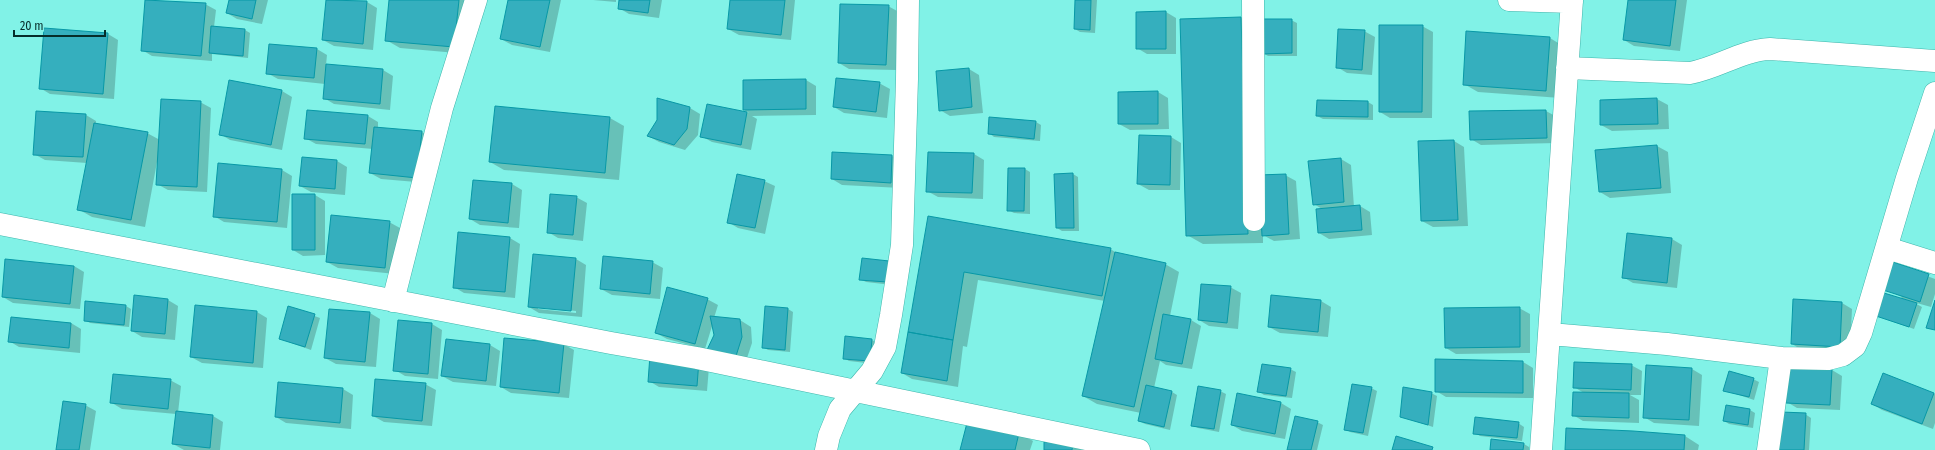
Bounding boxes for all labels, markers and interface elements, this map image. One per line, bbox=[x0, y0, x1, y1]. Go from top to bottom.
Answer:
scale bar bbox=[14, 12, 105, 38]
text: 20 m bbox=[20, 19, 44, 33]

